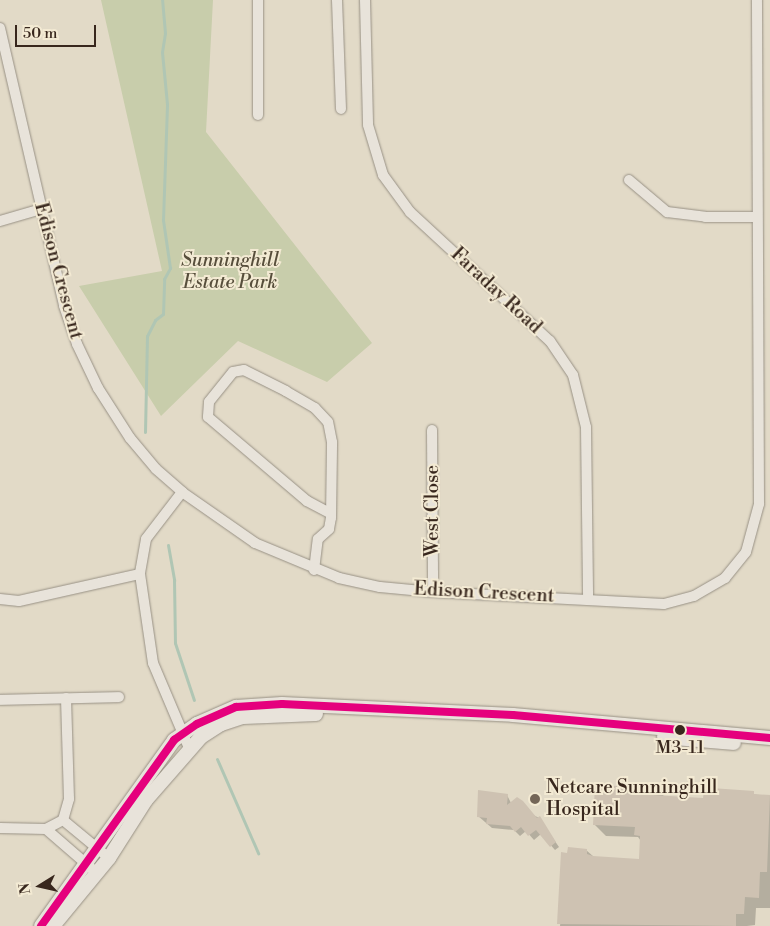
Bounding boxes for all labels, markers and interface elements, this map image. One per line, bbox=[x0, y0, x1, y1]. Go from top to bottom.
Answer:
scale bar bbox=[18, 15, 99, 47]
text: 50 m bbox=[23, 24, 57, 43]
street label: Edison Crescent bbox=[29, 200, 87, 342]
street label: Faraday Road bbox=[446, 243, 546, 339]
park label: Sunninghill Estate Park bbox=[181, 250, 279, 294]
street label: West Close bbox=[422, 465, 444, 557]
street label: Edison Crescent bbox=[413, 578, 555, 608]
marker: M3-11 bbox=[675, 725, 685, 735]
place label: M3-11 bbox=[655, 737, 705, 759]
place label: Netcare Sunninghill Hospital bbox=[546, 777, 717, 821]
marker: Netcare Sunninghill Hospital bbox=[528, 792, 542, 806]
north arrow bbox=[15, 861, 65, 911]
text: N bbox=[15, 882, 35, 896]

